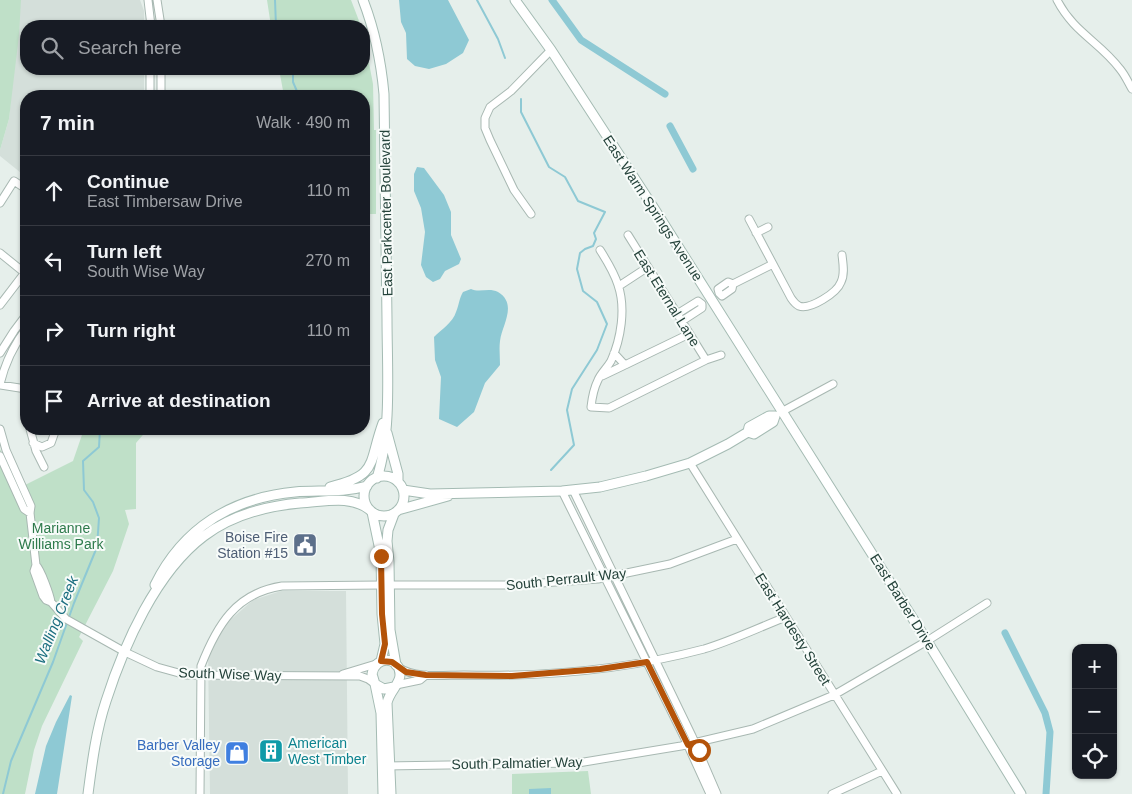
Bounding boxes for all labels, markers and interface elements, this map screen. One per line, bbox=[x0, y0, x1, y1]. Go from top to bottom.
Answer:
search box bbox=[20, 20, 370, 75]
icon: search bbox=[38, 34, 66, 62]
text: Search here bbox=[78, 37, 182, 58]
text: 7 min bbox=[40, 111, 95, 134]
text: Walk · 490 m bbox=[256, 114, 350, 131]
street label: East Parkcenter Boulevard bbox=[377, 130, 395, 296]
street label: East Warm Springs Avenue bbox=[600, 132, 706, 284]
text: Continue bbox=[87, 171, 169, 192]
icon: ahead bbox=[40, 177, 68, 205]
text: 110 m bbox=[307, 182, 350, 199]
text: East Timbersaw Drive bbox=[87, 193, 243, 210]
text: Turn left bbox=[87, 241, 162, 262]
icon: left bbox=[40, 247, 68, 275]
street label: East Eternal Lane bbox=[631, 247, 703, 350]
text: 270 m bbox=[306, 252, 350, 269]
text: South Wise Way bbox=[87, 263, 205, 280]
icon: right bbox=[40, 317, 68, 345]
text: Turn right bbox=[87, 320, 175, 341]
text: 110 m bbox=[307, 322, 350, 339]
icon: arrive bbox=[40, 387, 68, 415]
text: Arrive at destination bbox=[87, 390, 271, 411]
park label: Marianne Williams Park bbox=[19, 520, 104, 552]
place label: Boise Fire Station #15 bbox=[217, 529, 288, 561]
public building icon: Boise Fire Station #15 bbox=[292, 532, 318, 558]
route end bbox=[370, 545, 393, 568]
street label: East Barber Drive bbox=[867, 551, 939, 653]
street label: South Perrault Way bbox=[505, 565, 627, 593]
street label: East Hardesty Street bbox=[752, 570, 834, 688]
water label: Walling Creek bbox=[31, 572, 82, 666]
map controls bbox=[1072, 644, 1117, 779]
button: + bbox=[1072, 644, 1117, 689]
street label: South Wise Way bbox=[178, 664, 282, 684]
button: − bbox=[1072, 689, 1117, 734]
button: locate bbox=[1072, 734, 1117, 779]
place label: American West Timber bbox=[288, 735, 367, 767]
place label: Barber Valley Storage bbox=[137, 737, 220, 769]
building icon: American West Timber bbox=[258, 738, 284, 764]
route start bbox=[688, 739, 711, 762]
shop icon: Barber Valley Storage bbox=[224, 740, 250, 766]
street label: South Palmatier Way bbox=[451, 754, 583, 772]

